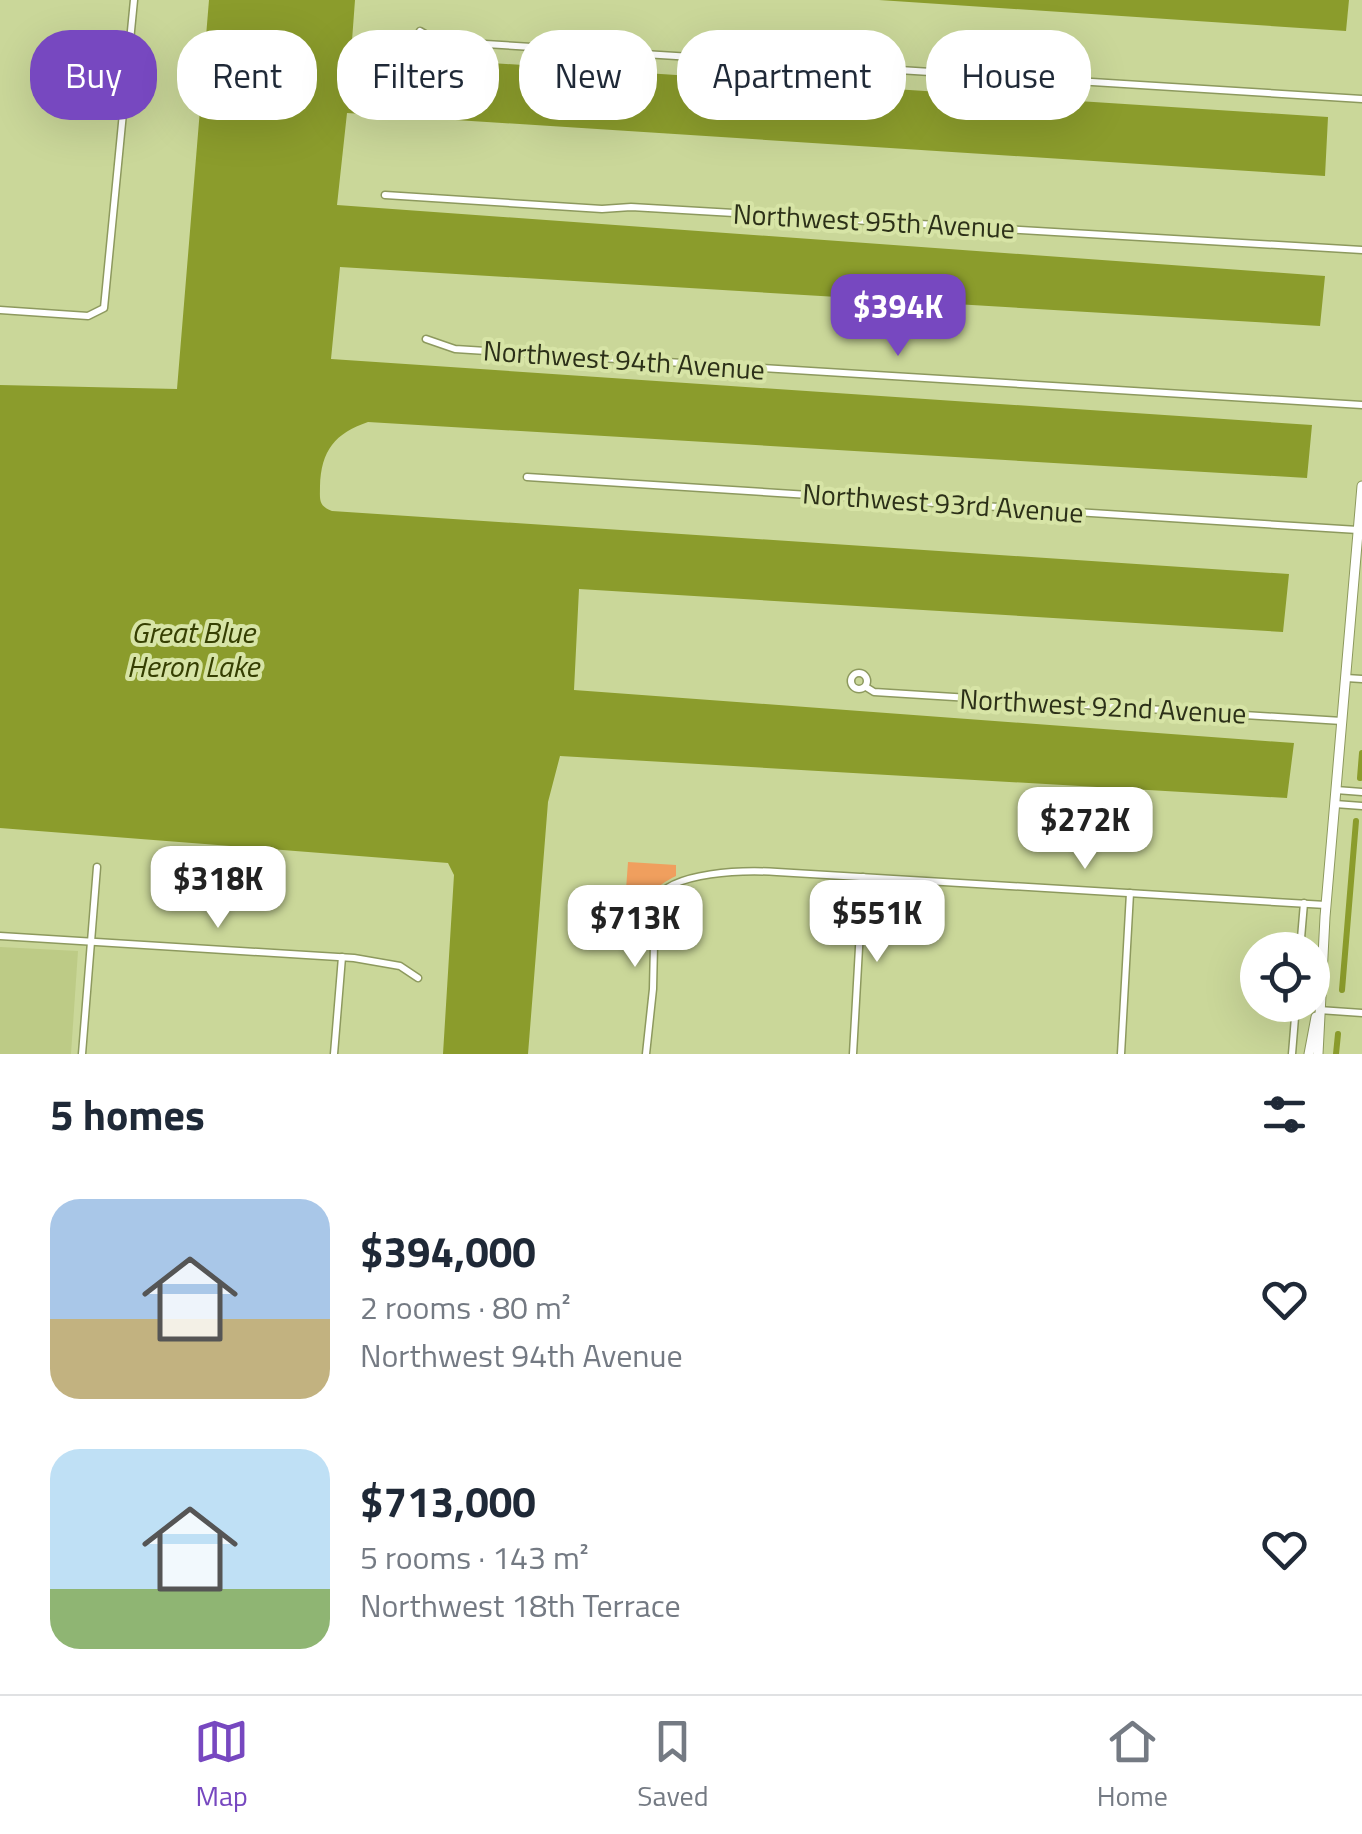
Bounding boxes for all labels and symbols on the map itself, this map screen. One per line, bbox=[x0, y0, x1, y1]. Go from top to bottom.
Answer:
street label: Northwest 95th Avenue bbox=[732, 192, 1016, 249]
pin: $394K bbox=[828, 274, 968, 359]
street label: Northwest 94th Avenue bbox=[482, 328, 766, 391]
street label: Northwest 93rd Avenue bbox=[801, 471, 1085, 534]
water label: Great Blue Heron Lake bbox=[127, 609, 261, 689]
street label: Northwest 92nd Avenue bbox=[958, 677, 1248, 734]
pin: $272K bbox=[1015, 787, 1155, 872]
pin: $318K bbox=[148, 846, 288, 931]
pin: $551K bbox=[807, 880, 947, 965]
pin: $713K bbox=[565, 885, 705, 970]

